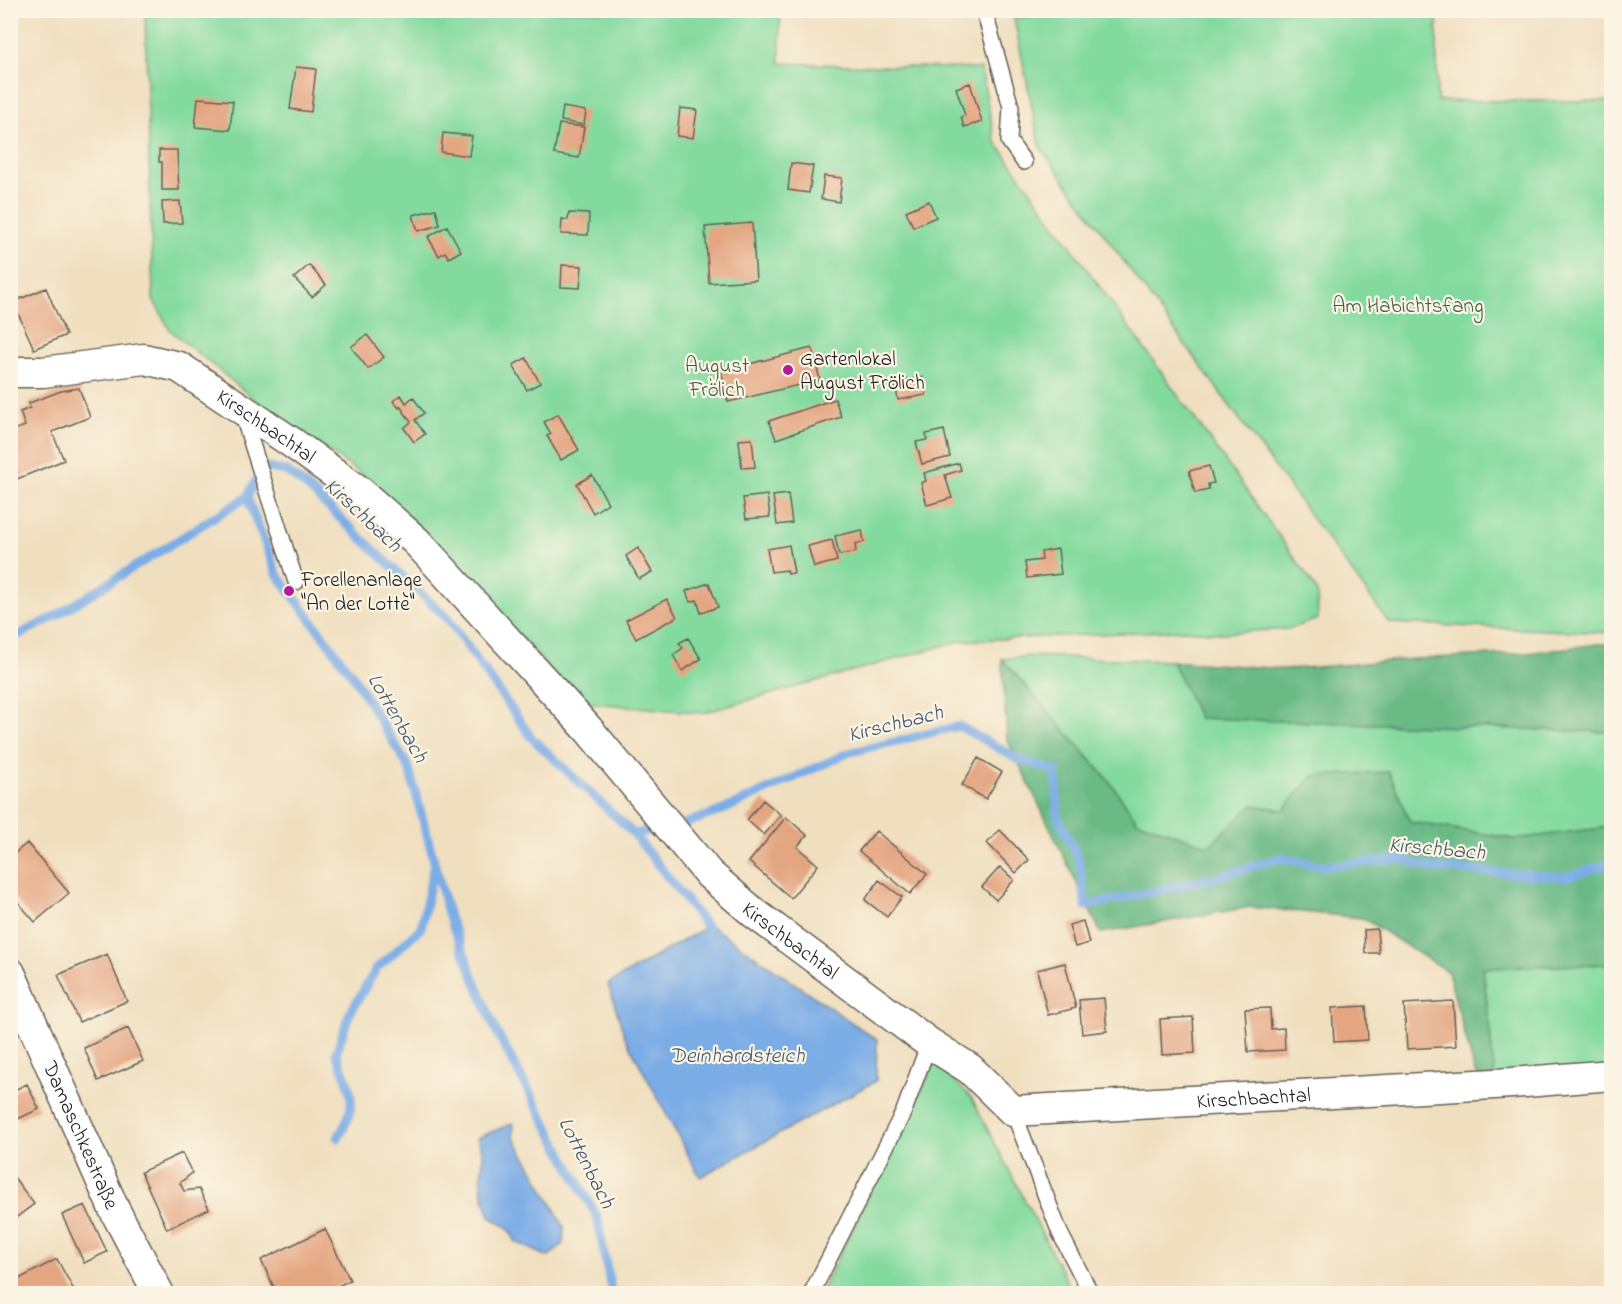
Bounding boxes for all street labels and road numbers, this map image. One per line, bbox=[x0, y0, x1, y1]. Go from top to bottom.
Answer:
street label: Kirschbachtal bbox=[210, 383, 321, 472]
street label: Kirschbachtal bbox=[734, 896, 844, 988]
street label: Damaschkestraße bbox=[33, 1056, 126, 1215]
street label: Kirschbachtal bbox=[1196, 1081, 1312, 1118]

